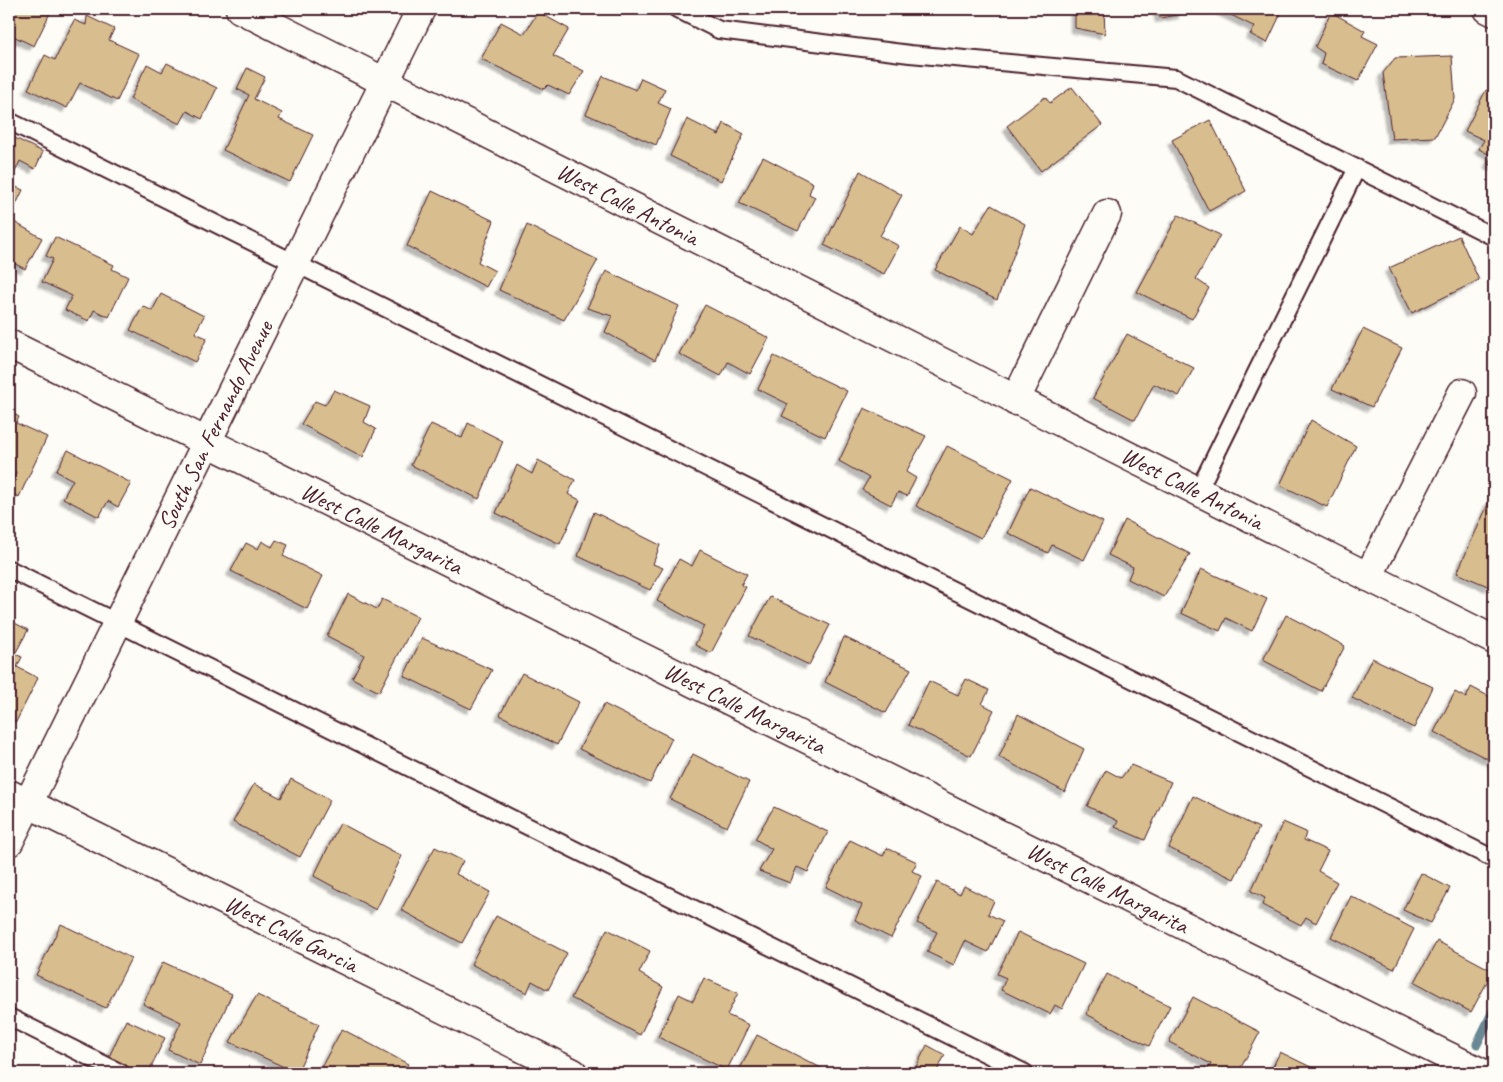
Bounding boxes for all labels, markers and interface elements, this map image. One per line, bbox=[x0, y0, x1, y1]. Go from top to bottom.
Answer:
street label: West Calle Antonia bbox=[552, 156, 705, 253]
street label: South San Fernando Avenue bbox=[151, 314, 280, 535]
street label: West Calle Antonia bbox=[1116, 440, 1270, 537]
street label: West Calle Margarita bbox=[296, 476, 469, 582]
street label: West Calle Margarita bbox=[659, 656, 832, 761]
street label: West Calle Margarita bbox=[1022, 835, 1195, 941]
street label: West Calle Garcia bbox=[220, 888, 365, 980]

